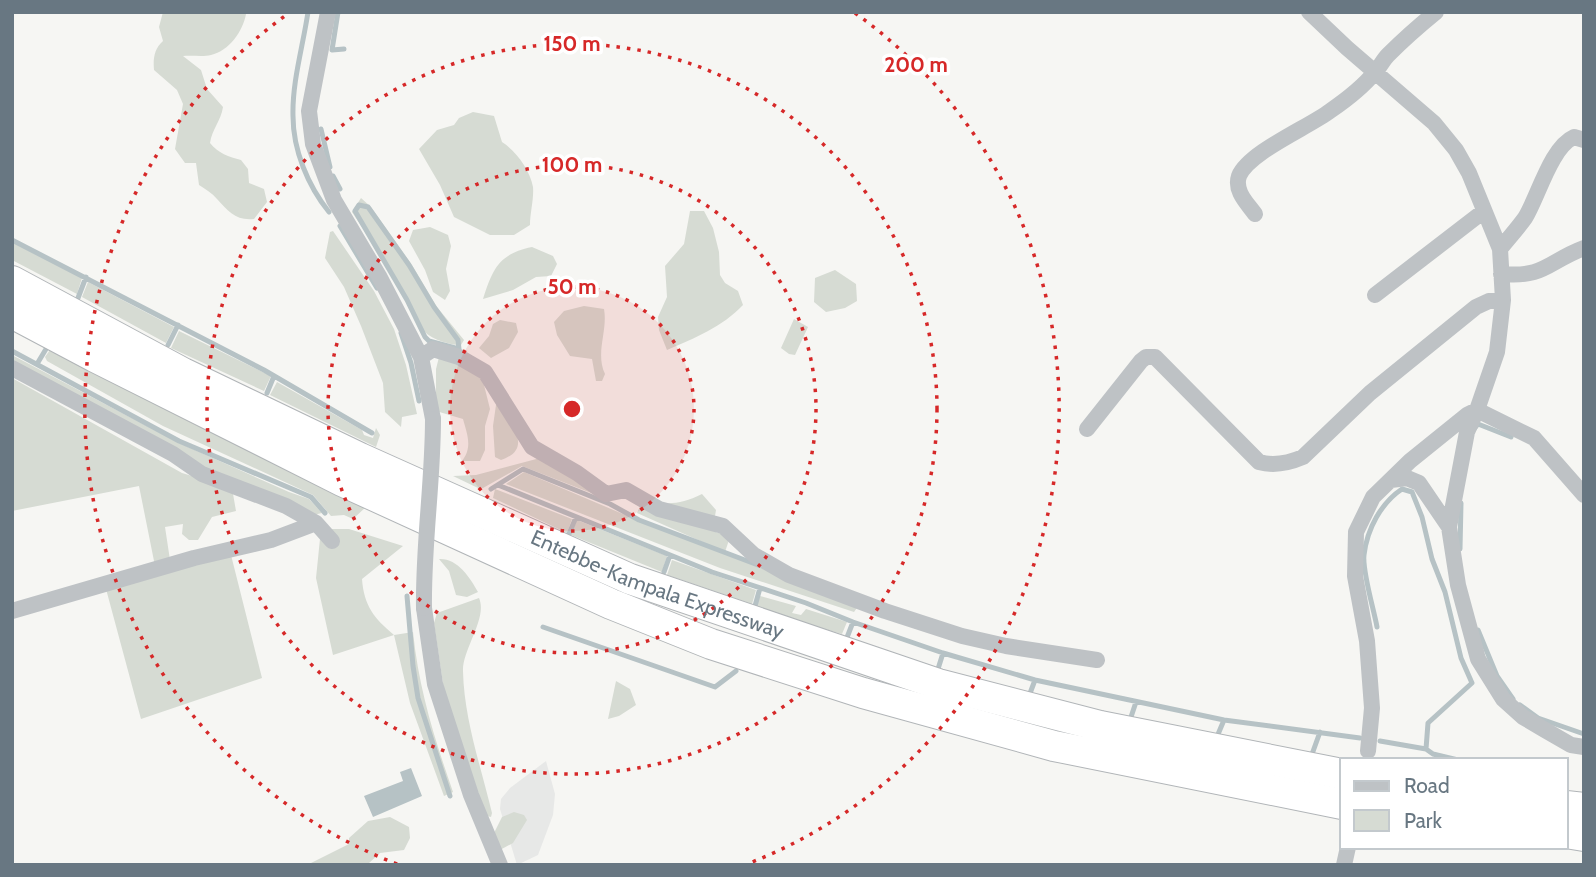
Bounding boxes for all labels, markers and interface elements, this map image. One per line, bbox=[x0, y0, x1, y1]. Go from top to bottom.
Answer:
text: 150 m bbox=[544, 31, 600, 56]
text: 200 m bbox=[884, 52, 948, 77]
text: 100 m bbox=[542, 152, 602, 177]
text: 50 m bbox=[547, 274, 597, 299]
centre of rings bbox=[560, 397, 584, 421]
street label: Entebbe-Kampala Expressway bbox=[527, 524, 788, 643]
legend bbox=[1340, 758, 1568, 849]
text: Road bbox=[1404, 773, 1450, 798]
text: Park bbox=[1404, 808, 1442, 833]

